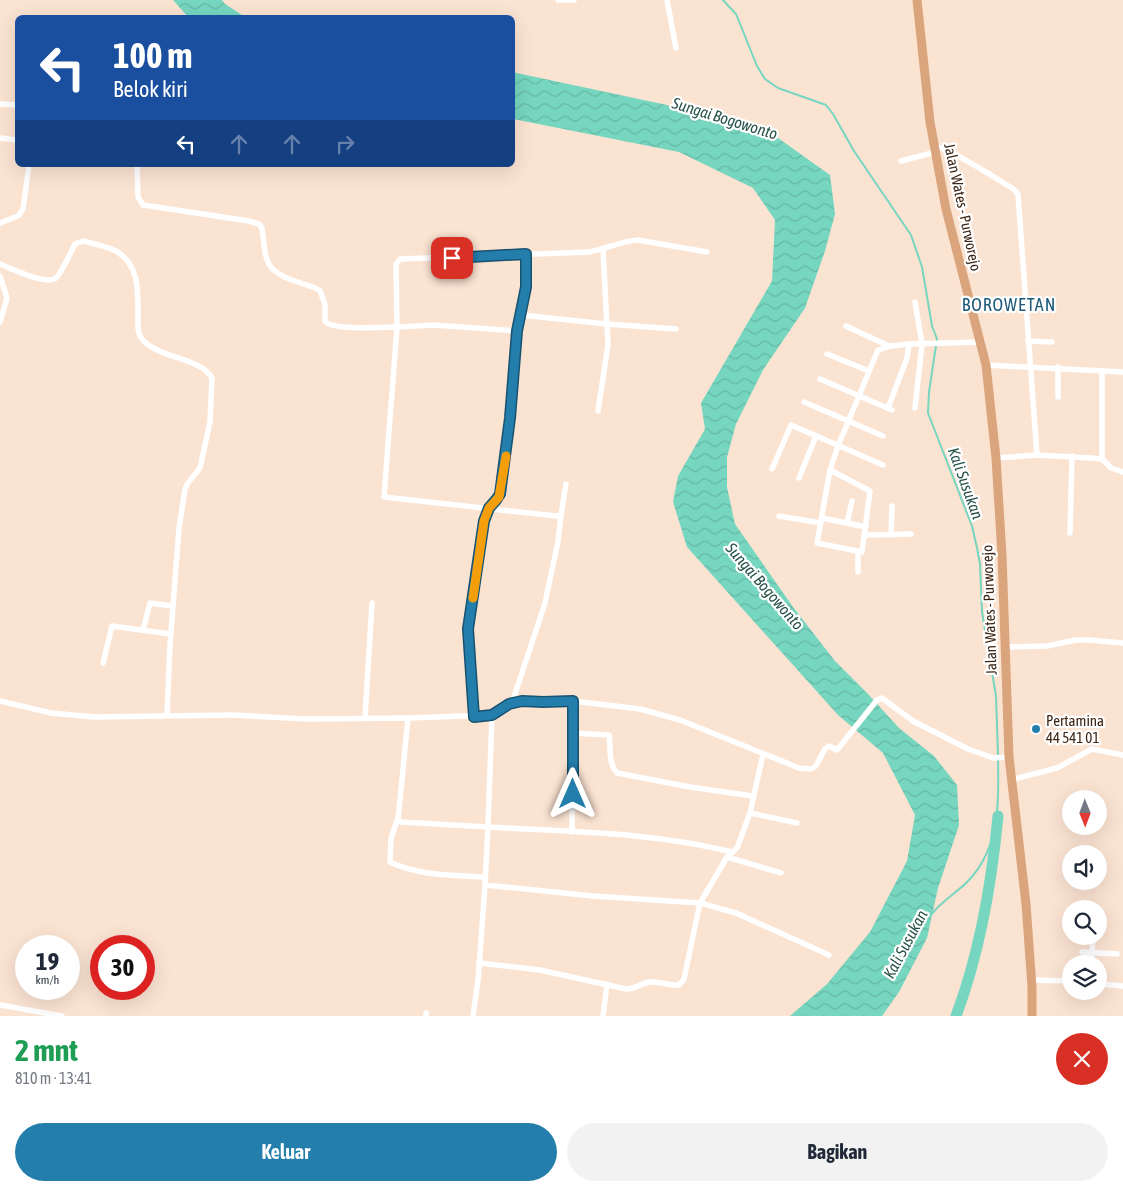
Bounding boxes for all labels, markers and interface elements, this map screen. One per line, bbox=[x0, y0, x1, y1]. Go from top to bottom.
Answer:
icon: left bbox=[30, 35, 95, 100]
text: 100 m bbox=[113, 35, 192, 75]
text: Belok kiri bbox=[113, 76, 188, 102]
water label: Sungai Bogowonto bbox=[669, 93, 780, 144]
icon: left bbox=[172, 130, 200, 158]
icon: ahead bbox=[225, 130, 253, 158]
icon: ahead bbox=[278, 130, 306, 158]
icon: right bbox=[331, 130, 359, 158]
street label: Jalan Wates - Purworejo bbox=[941, 142, 985, 272]
pin bbox=[431, 237, 473, 279]
icon: arrive bbox=[438, 244, 466, 272]
district label: BOROWETAN bbox=[962, 294, 1056, 315]
water label: Kali Susukan bbox=[945, 445, 987, 521]
water label: Sungai Bogowonto bbox=[721, 538, 808, 634]
street label: Jalan Wates - Purworejo bbox=[978, 545, 1000, 675]
place label: Pertamina 44 541 01 bbox=[1046, 712, 1104, 746]
marker: Pertamina 44 541 01 bbox=[1030, 723, 1042, 735]
position arrow bbox=[546, 767, 598, 819]
north arrow bbox=[1062, 790, 1108, 835]
map controls bbox=[1062, 790, 1107, 1000]
button: sound bbox=[1062, 845, 1107, 890]
button: search bbox=[1062, 900, 1107, 945]
water label: Kali Susukan bbox=[879, 907, 931, 981]
speed limit sign: 30 bbox=[90, 935, 155, 1000]
text: 19 bbox=[36, 947, 59, 975]
button: layers bbox=[1062, 955, 1107, 1000]
text: km/h bbox=[36, 973, 59, 987]
text: 2 mnt bbox=[15, 1033, 78, 1067]
button: close bbox=[1056, 1033, 1108, 1085]
text: 810 m · 13:41 bbox=[15, 1069, 92, 1087]
button: Keluar bbox=[15, 1123, 557, 1181]
button: Bagikan bbox=[567, 1123, 1108, 1181]

